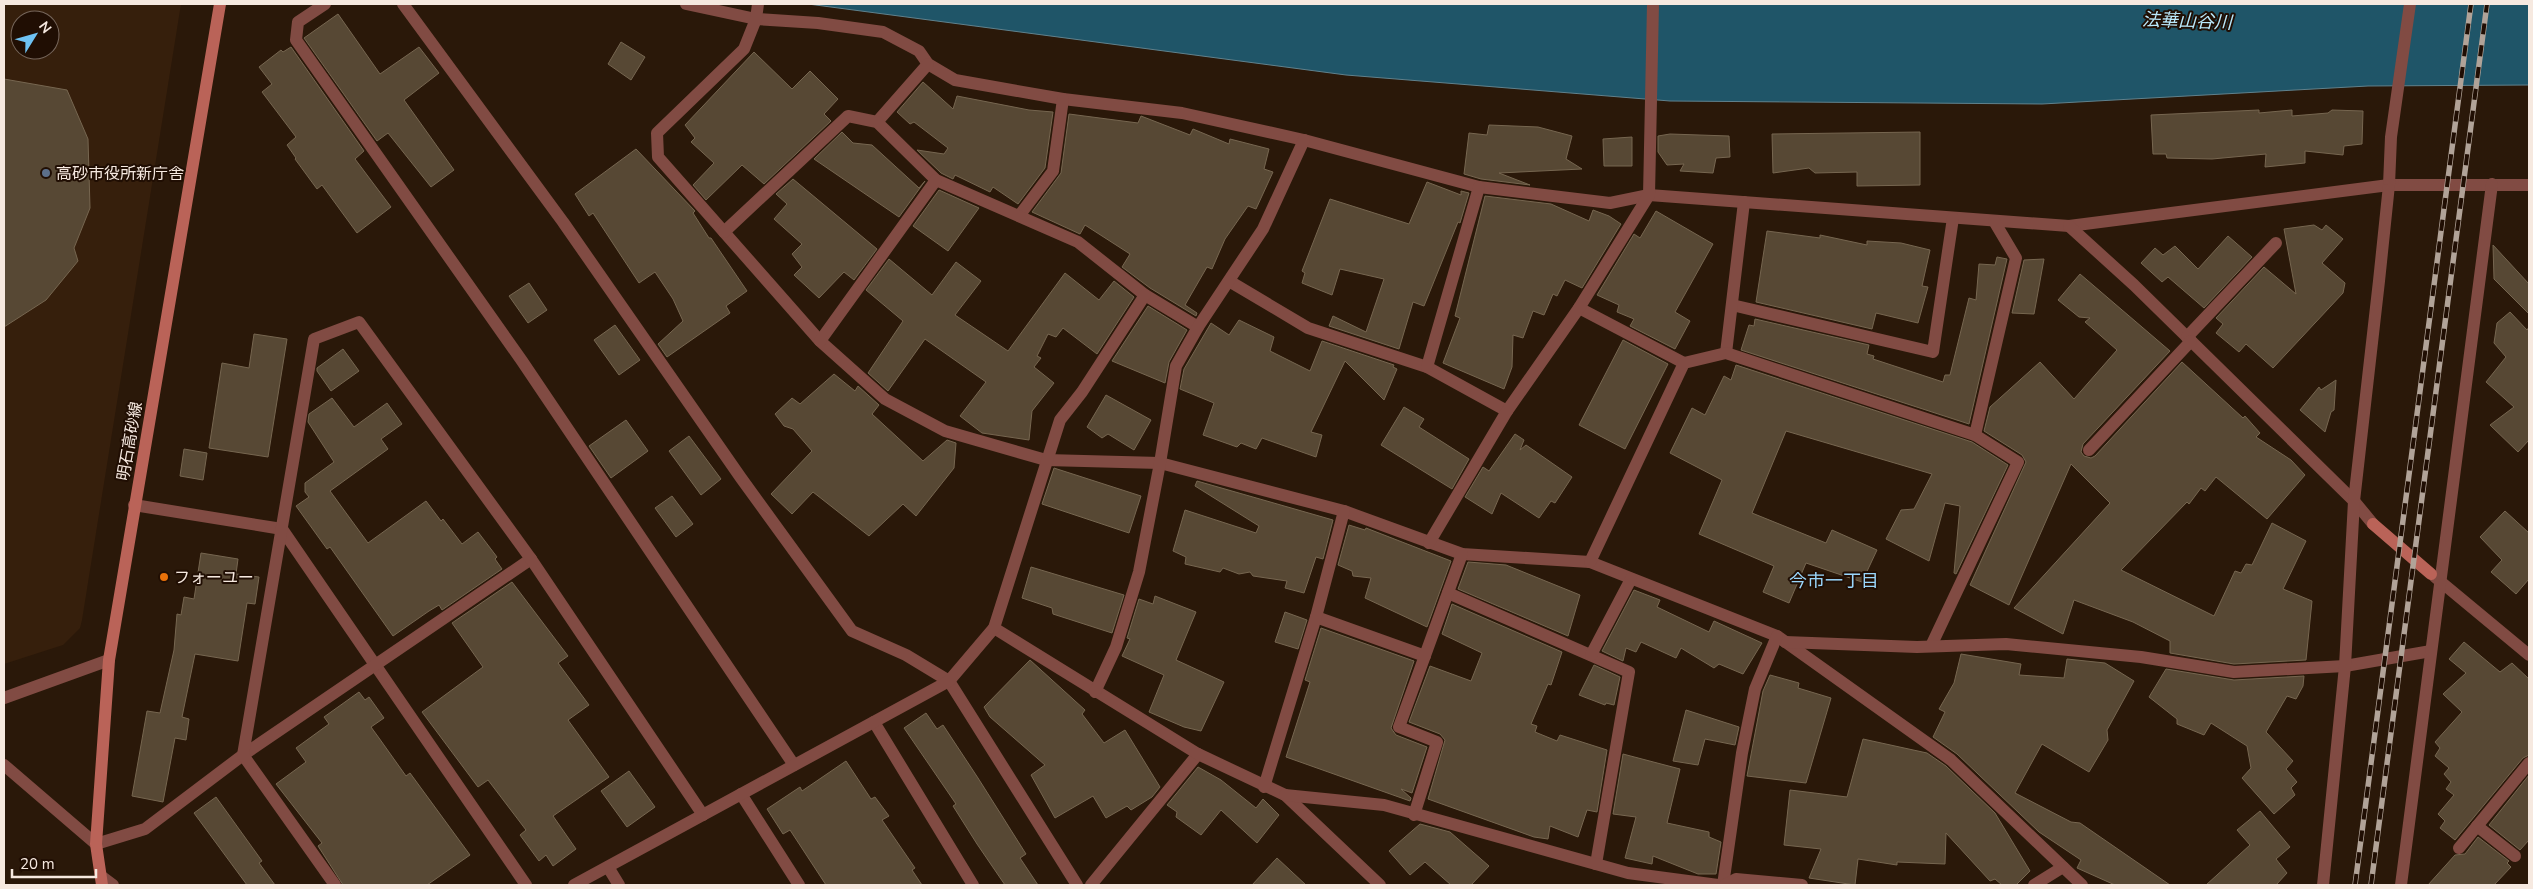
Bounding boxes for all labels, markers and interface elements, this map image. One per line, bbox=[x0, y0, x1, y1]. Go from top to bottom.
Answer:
water label: 法華山谷川 bbox=[2142, 7, 2234, 35]
north arrow bbox=[10, 10, 60, 60]
text: N bbox=[34, 18, 56, 37]
place label: 高砂市役所新庁舎 bbox=[56, 163, 184, 185]
marker: 高砂市役所新庁舎 bbox=[40, 167, 52, 179]
street label: 明石高砂線 bbox=[112, 400, 148, 482]
place label: フォーユー bbox=[174, 567, 254, 589]
district label: 今市一丁目 bbox=[1789, 569, 1879, 593]
marker: フォーユー bbox=[158, 571, 170, 583]
scale bar bbox=[12, 846, 96, 878]
text: 20 m bbox=[20, 854, 55, 874]

